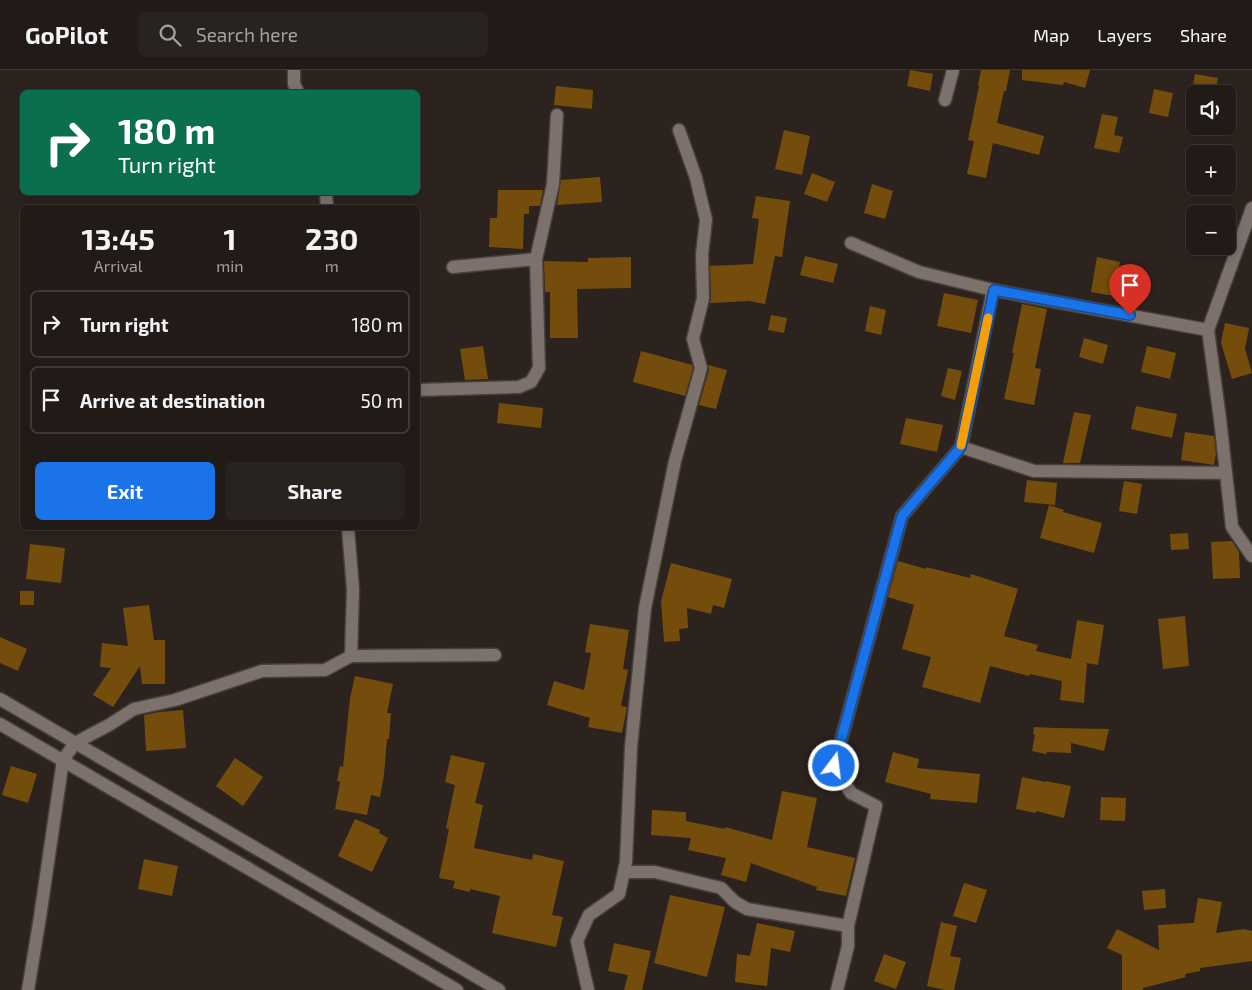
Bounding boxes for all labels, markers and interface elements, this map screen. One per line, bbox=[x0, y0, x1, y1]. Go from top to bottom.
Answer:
search box bbox=[138, 12, 488, 57]
text: GoPilot bbox=[25, 20, 108, 49]
icon: search bbox=[156, 21, 184, 49]
text: Search here bbox=[196, 23, 298, 46]
text: Map bbox=[1033, 24, 1069, 46]
text: Layers bbox=[1097, 24, 1152, 46]
text: Share bbox=[1180, 24, 1227, 46]
map controls bbox=[1186, 85, 1236, 255]
button: sound bbox=[1186, 85, 1236, 135]
text: 180 m bbox=[118, 109, 215, 151]
icon: right bbox=[35, 110, 100, 175]
button: + bbox=[1186, 145, 1236, 195]
text: Turn right bbox=[118, 151, 216, 177]
button: − bbox=[1186, 205, 1236, 255]
text: 13:45 bbox=[81, 220, 155, 256]
text: 1 bbox=[223, 220, 236, 256]
text: 230 bbox=[305, 220, 358, 256]
text: Arrival bbox=[94, 256, 143, 275]
text: min bbox=[216, 256, 244, 275]
text: m bbox=[325, 256, 339, 275]
pin bbox=[1109, 264, 1151, 315]
icon: arrive bbox=[1116, 271, 1144, 299]
icon: right bbox=[37, 310, 65, 338]
text: Turn right bbox=[80, 313, 168, 336]
text: 180 m bbox=[352, 313, 403, 336]
icon: arrive bbox=[37, 386, 65, 414]
text: Arrive at destination bbox=[80, 389, 265, 412]
text: 50 m bbox=[360, 389, 403, 412]
button: Exit bbox=[35, 462, 215, 520]
button: Share bbox=[225, 462, 405, 520]
position arrow bbox=[807, 739, 859, 791]

